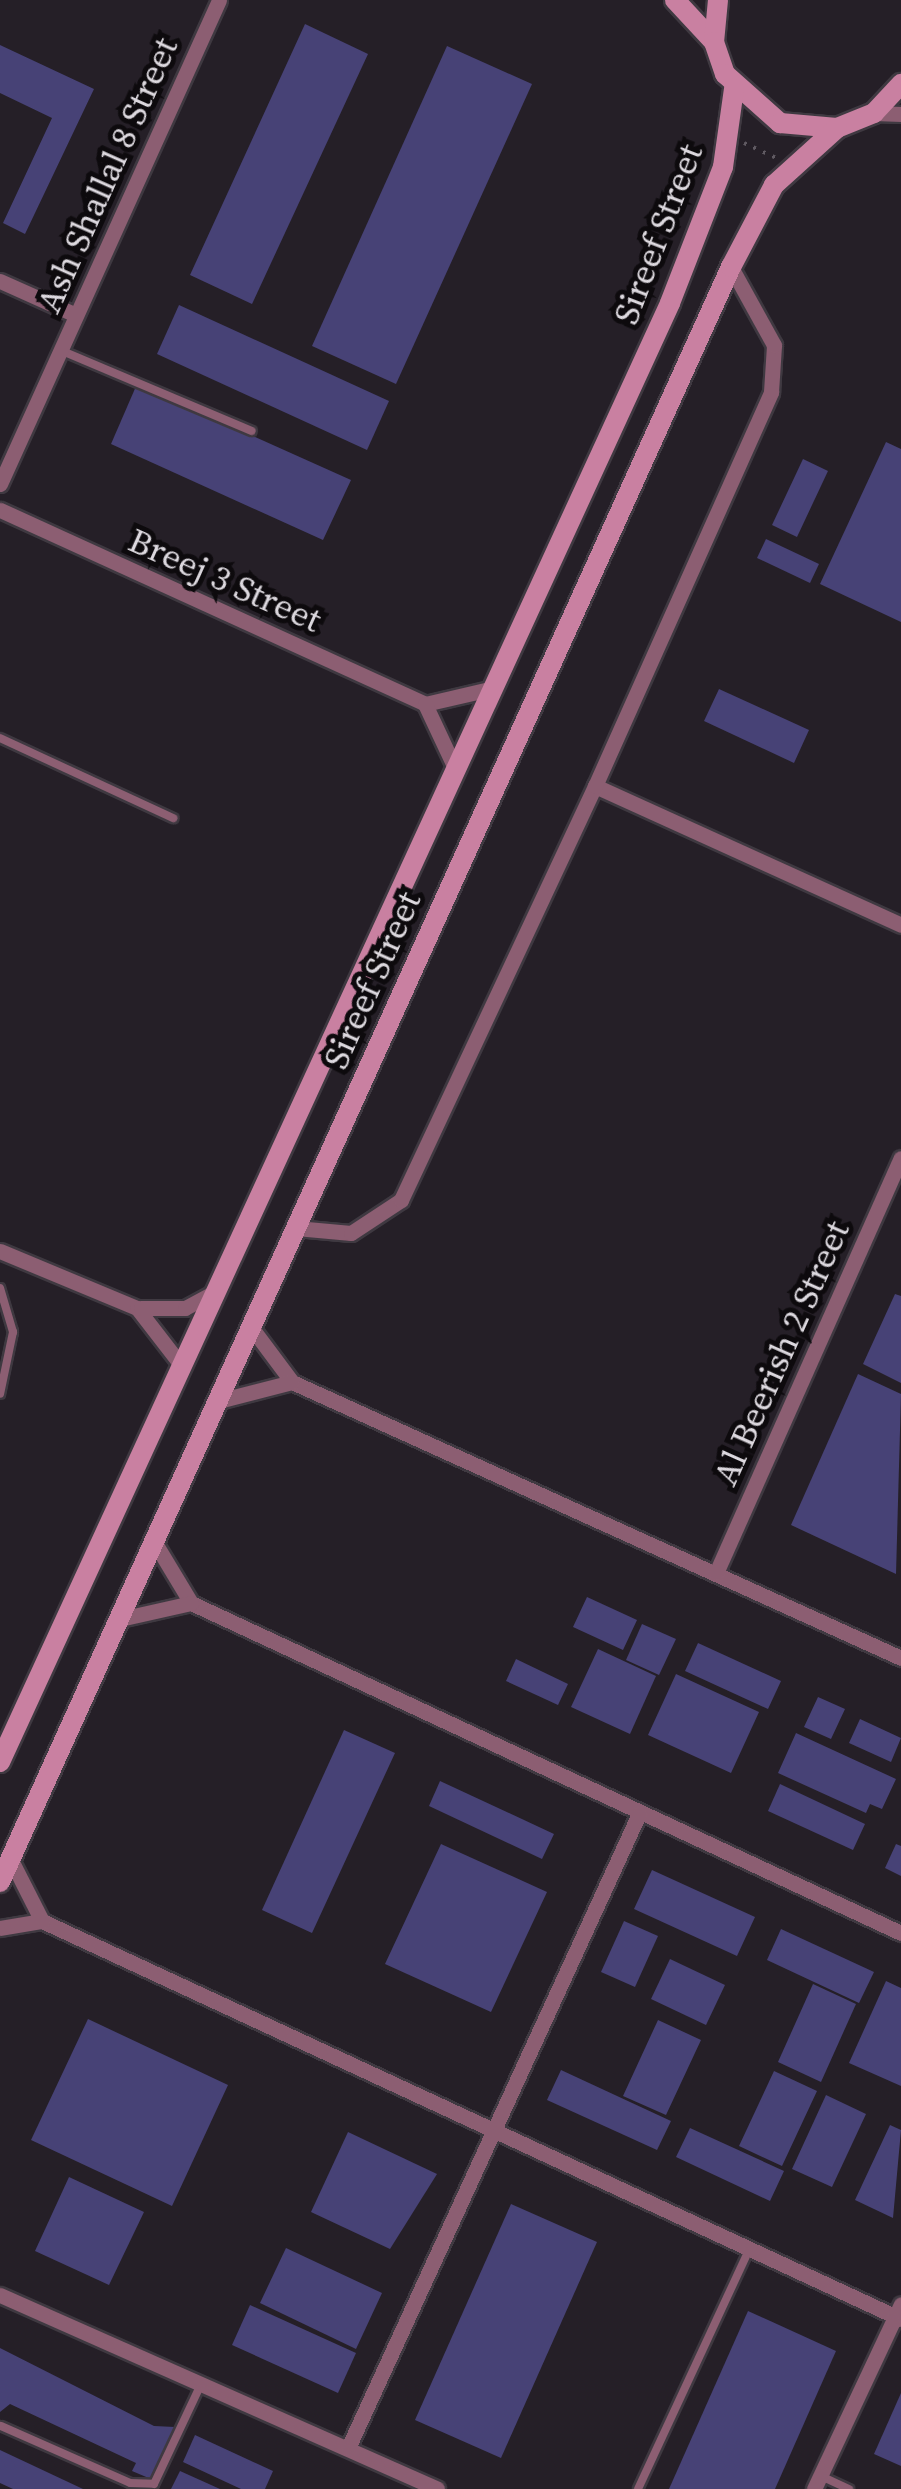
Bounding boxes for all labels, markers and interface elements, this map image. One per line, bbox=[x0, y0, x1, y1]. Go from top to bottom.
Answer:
street label: Ash Shallal 8 Street bbox=[27, 31, 187, 319]
street label: Sireef Street bbox=[604, 138, 712, 330]
street label: Breej 3 Street bbox=[122, 519, 328, 641]
street label: Sireef Street bbox=[314, 885, 430, 1075]
street label: Al Beerish 2 Street bbox=[704, 1214, 858, 1492]

